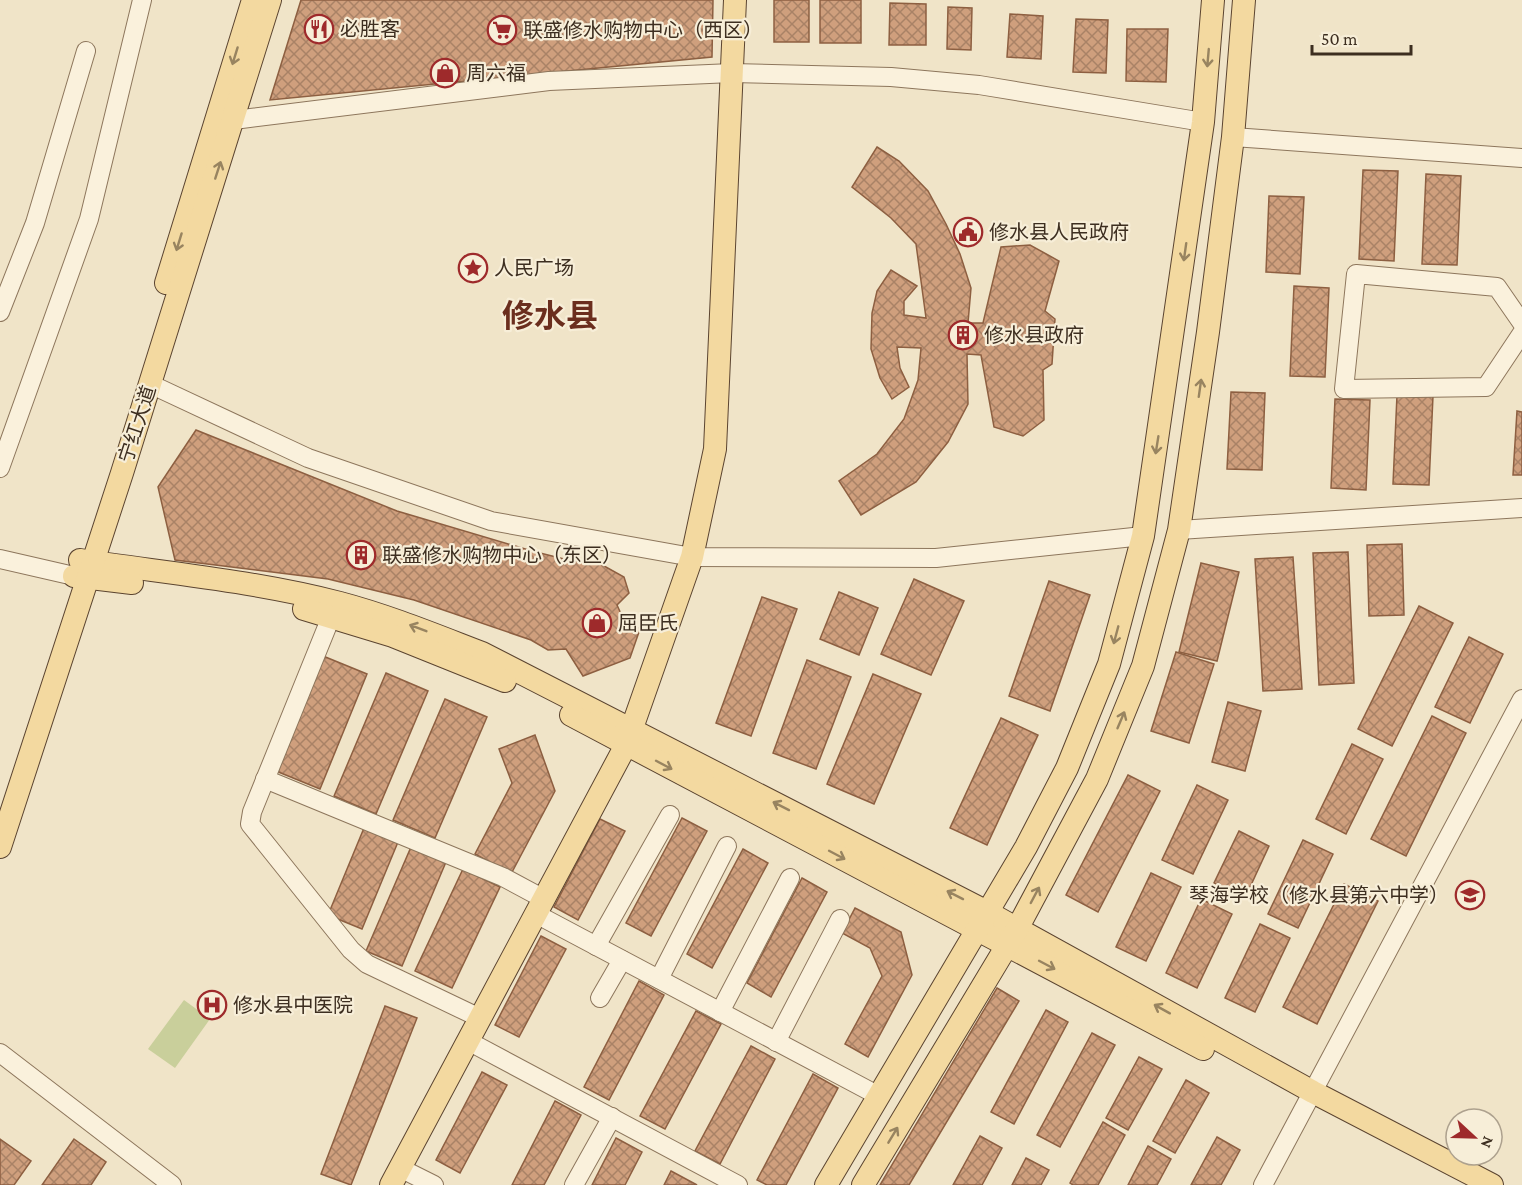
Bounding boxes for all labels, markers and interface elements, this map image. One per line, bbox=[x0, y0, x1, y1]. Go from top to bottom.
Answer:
restaurant icon: 必胜客 bbox=[303, 13, 335, 45]
supermarket icon: 联盛修水购物中心（西区） bbox=[486, 14, 518, 46]
place label: 必胜客 bbox=[340, 18, 400, 40]
scale bar bbox=[1312, 18, 1411, 56]
place label: 联盛修水购物中心（西区） bbox=[523, 19, 763, 41]
text: 50 m bbox=[1321, 29, 1358, 49]
one-way arrow bbox=[229, 46, 240, 65]
one-way arrow bbox=[1202, 48, 1213, 68]
shop icon: 周六福 bbox=[429, 57, 461, 89]
place label: 周六福 bbox=[466, 62, 526, 84]
one-way arrow bbox=[214, 161, 225, 180]
public building icon: 修水县人民政府 bbox=[952, 216, 984, 248]
place label: 修水县人民政府 bbox=[989, 221, 1129, 243]
one-way arrow bbox=[172, 233, 183, 252]
one-way arrow bbox=[1179, 241, 1190, 261]
place icon: 人民广场 bbox=[457, 252, 489, 284]
place label: 人民广场 bbox=[494, 257, 574, 279]
district label: 修水县 bbox=[502, 298, 598, 334]
building icon: 修水县政府 bbox=[947, 319, 979, 351]
place label: 修水县政府 bbox=[984, 324, 1084, 346]
one-way arrow bbox=[1194, 379, 1205, 399]
street label: 宁红大道 bbox=[114, 383, 160, 465]
one-way arrow bbox=[1152, 434, 1163, 454]
building icon: 联盛修水购物中心（东区） bbox=[345, 539, 377, 571]
place label: 联盛修水购物中心（东区） bbox=[382, 544, 622, 566]
shop icon: 屈臣氏 bbox=[581, 607, 613, 639]
place label: 屈臣氏 bbox=[618, 612, 678, 634]
one-way arrow bbox=[409, 622, 427, 633]
one-way arrow bbox=[1110, 625, 1122, 644]
one-way arrow bbox=[1116, 711, 1127, 730]
one-way arrow bbox=[655, 759, 673, 771]
one-way arrow bbox=[773, 800, 791, 811]
one-way arrow bbox=[828, 849, 845, 861]
school or university icon: 琴海学校（修水县第六中学） bbox=[1454, 879, 1486, 911]
place label: 琴海学校（修水县第六中学） bbox=[1189, 884, 1449, 906]
one-way arrow bbox=[1030, 886, 1042, 904]
one-way arrow bbox=[946, 889, 964, 900]
one-way arrow bbox=[1037, 960, 1055, 971]
hospital icon: 修水县中医院 bbox=[196, 989, 228, 1021]
place label: 修水县中医院 bbox=[233, 994, 353, 1016]
one-way arrow bbox=[1154, 1003, 1172, 1014]
north arrow bbox=[1444, 1107, 1504, 1167]
one-way arrow bbox=[888, 1127, 900, 1144]
text: N bbox=[1477, 1134, 1497, 1151]

